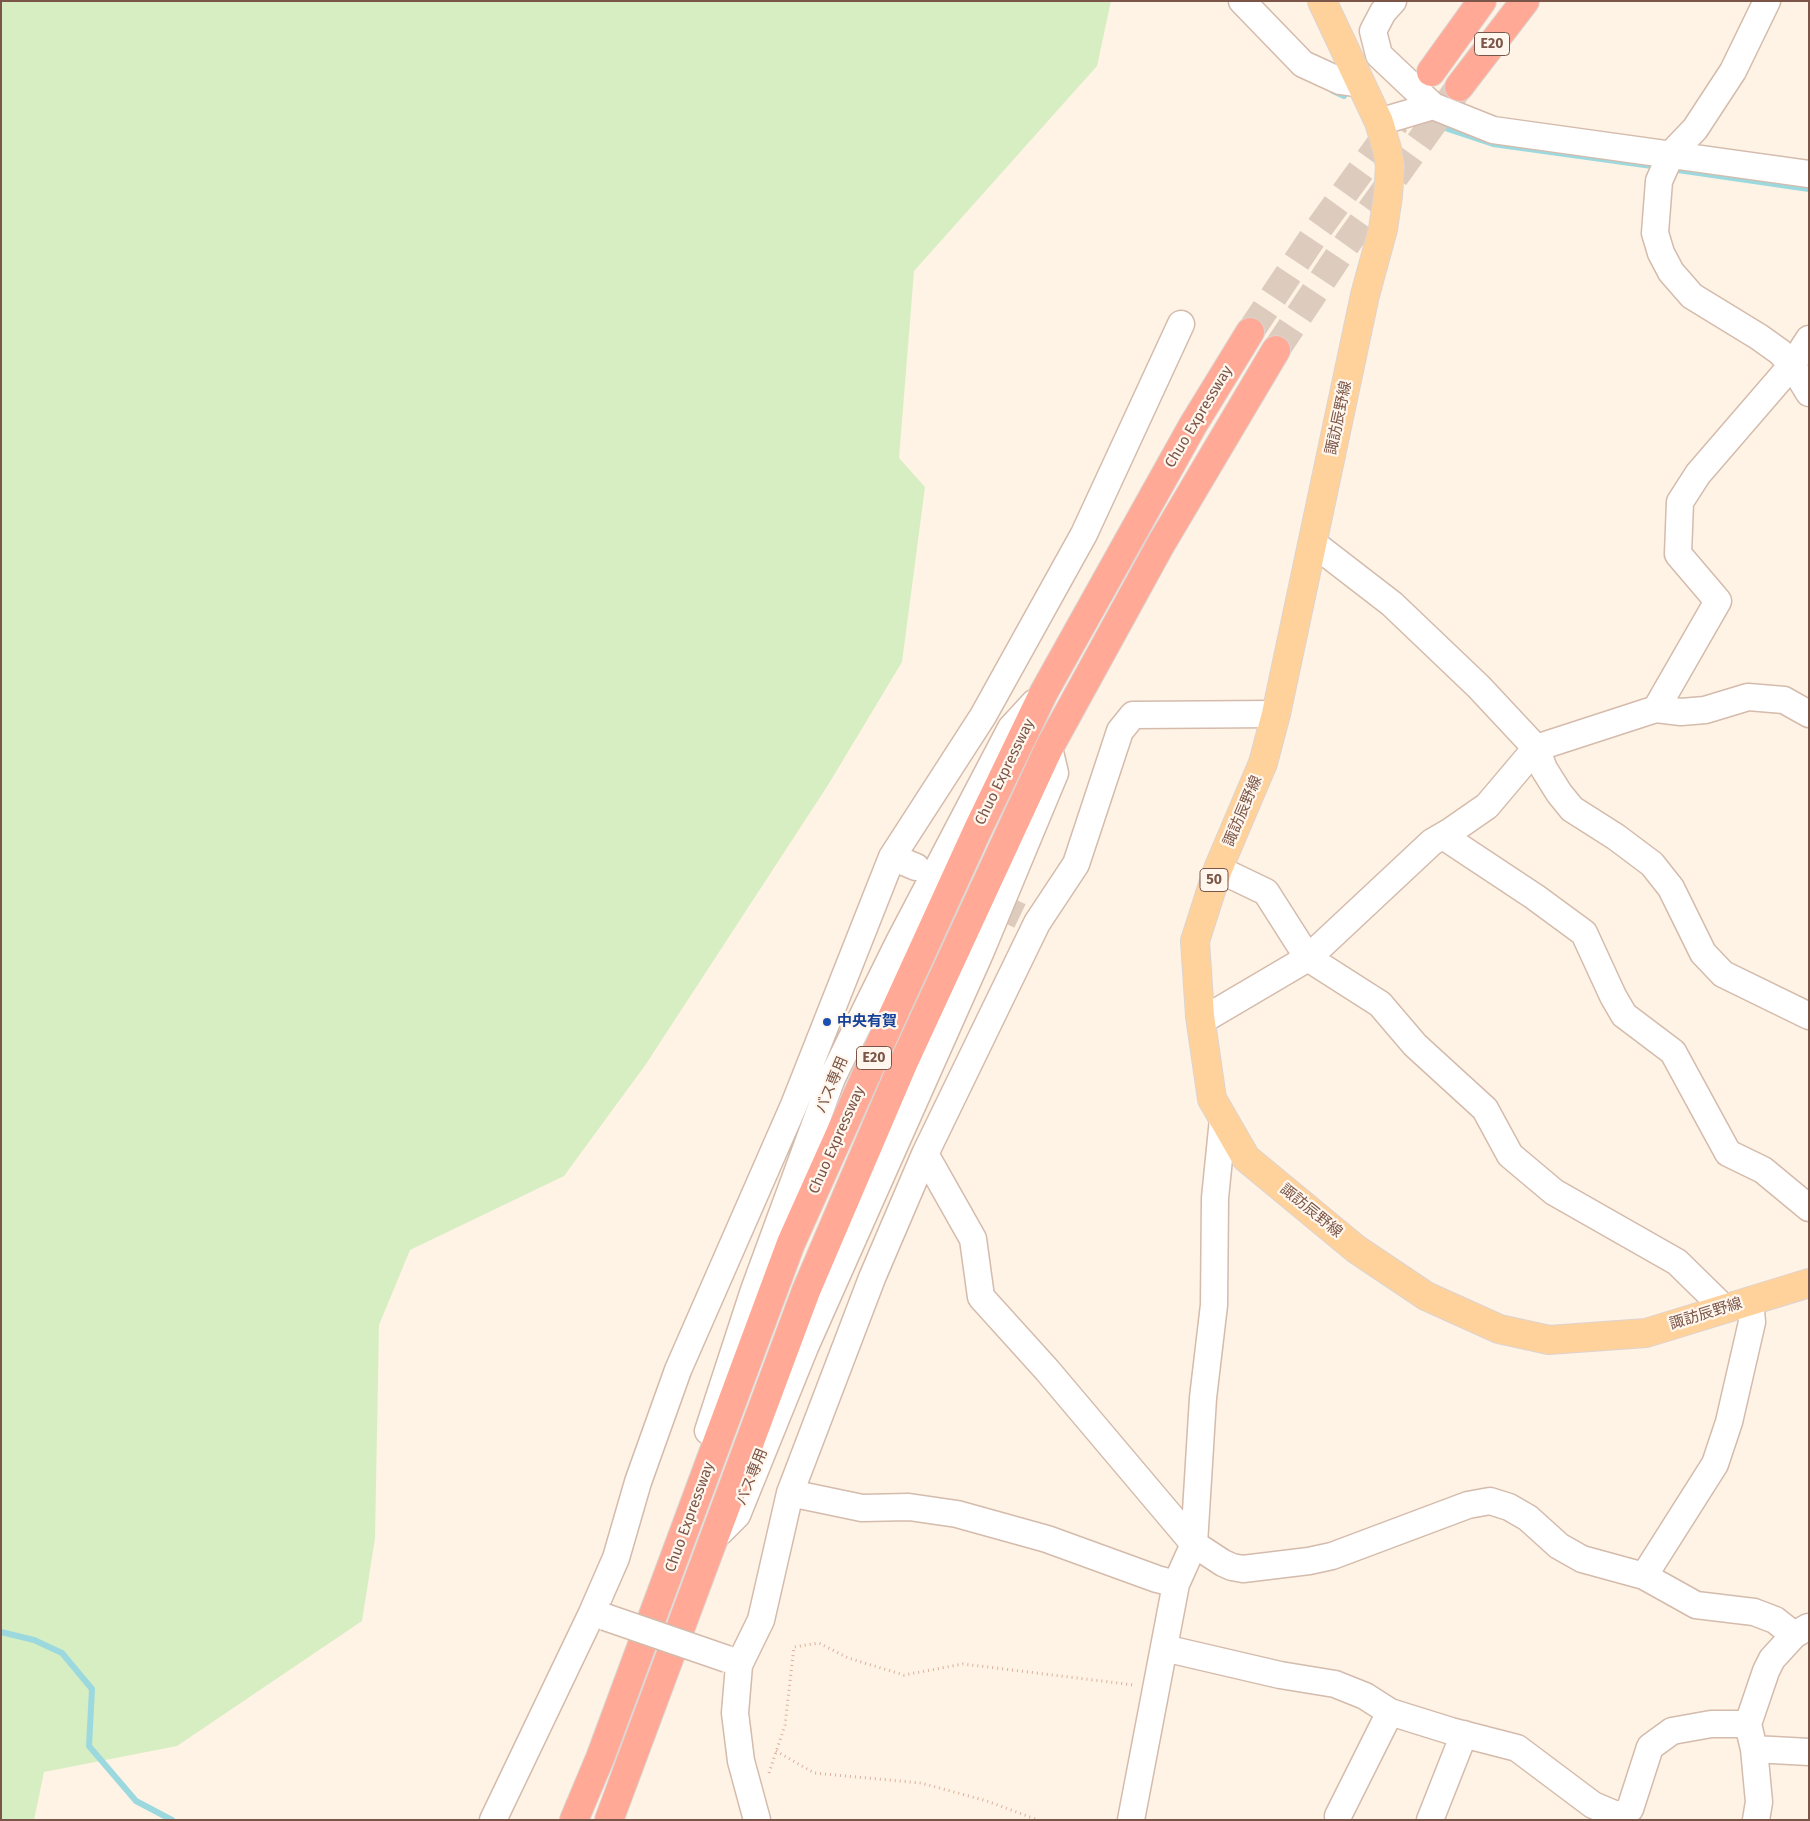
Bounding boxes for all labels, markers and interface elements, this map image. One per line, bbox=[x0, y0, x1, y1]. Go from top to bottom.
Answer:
road number: E20 bbox=[1474, 33, 1510, 56]
street label: Chuo Expressway bbox=[1161, 363, 1237, 471]
street label: 諏訪辰野線 bbox=[1322, 379, 1356, 457]
street label: Chuo Expressway bbox=[972, 716, 1038, 828]
street label: 諏訪辰野線 bbox=[1220, 773, 1266, 849]
road number: 50 bbox=[1200, 868, 1228, 892]
place label: 中央有賀 bbox=[837, 1013, 897, 1031]
marker: 中央有賀 bbox=[821, 1016, 833, 1028]
road number: E20 bbox=[856, 1046, 892, 1070]
street label: バス専用 bbox=[812, 1054, 852, 1116]
street label: Chuo Expressway bbox=[805, 1083, 869, 1197]
street label: 諏訪辰野線 bbox=[1276, 1180, 1346, 1242]
street label: 諏訪辰野線 bbox=[1668, 1294, 1744, 1334]
street label: バス専用 bbox=[732, 1446, 772, 1508]
street label: Chuo Expressway bbox=[662, 1459, 718, 1575]

